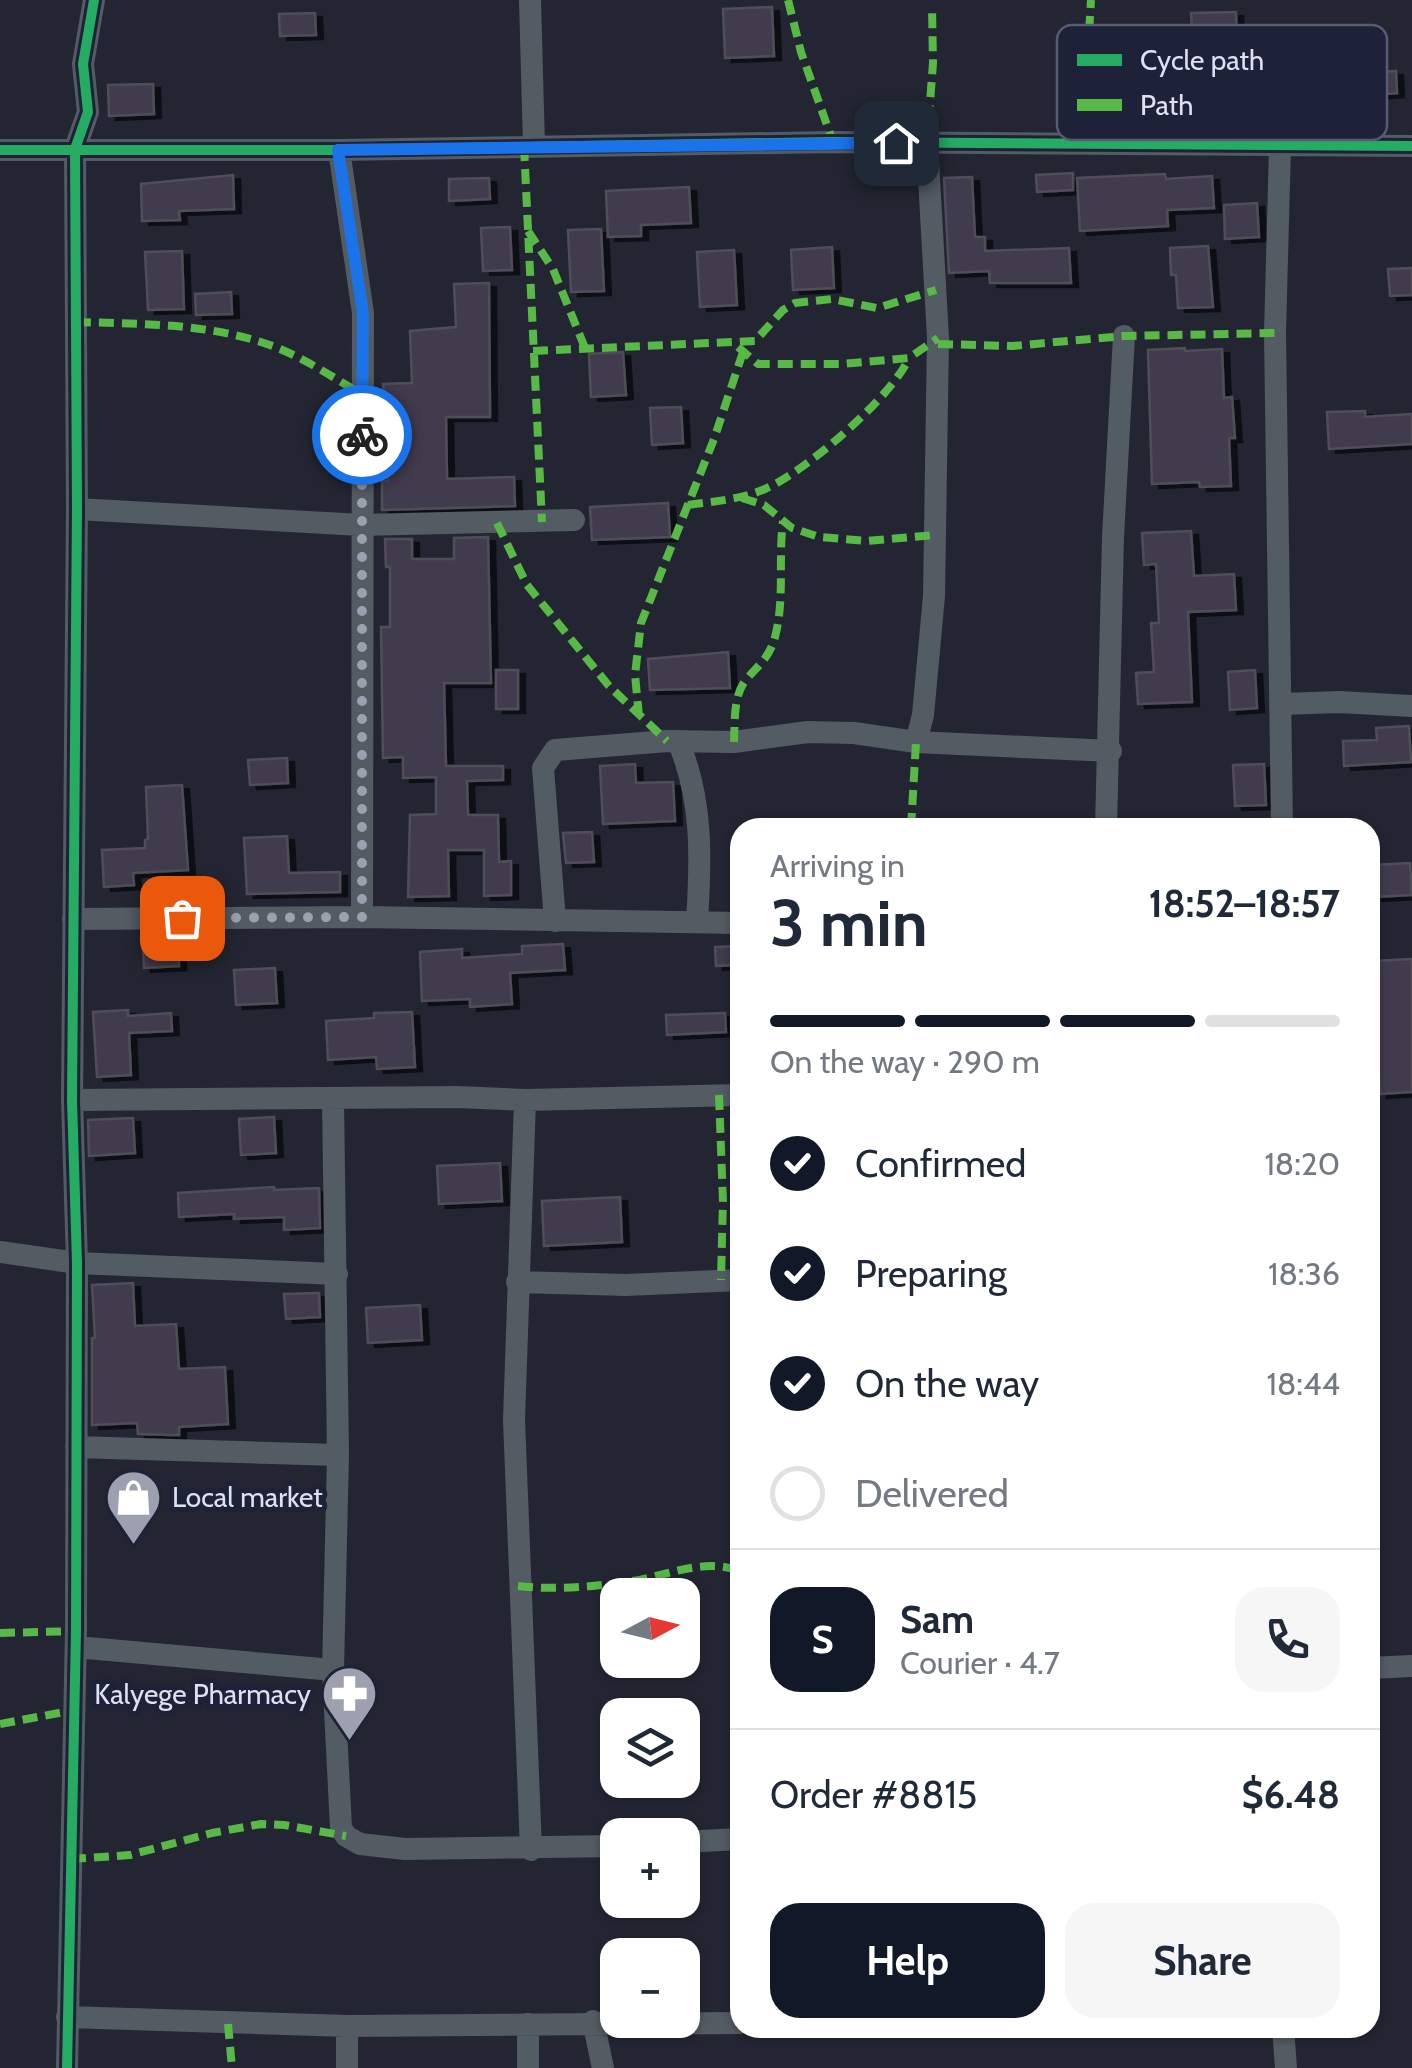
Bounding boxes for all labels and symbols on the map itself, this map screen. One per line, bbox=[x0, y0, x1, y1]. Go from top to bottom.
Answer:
legend bbox=[1057, 25, 1387, 140]
text: Cycle path bbox=[1140, 43, 1264, 77]
text: Path bbox=[1140, 88, 1193, 122]
pin bbox=[854, 101, 939, 186]
courier bbox=[312, 385, 412, 485]
pin bbox=[140, 876, 225, 961]
shop icon: Local market bbox=[103, 1467, 163, 1546]
place label: Local market bbox=[172, 1480, 323, 1514]
north arrow bbox=[600, 1578, 700, 1678]
pharmacy icon: Kalyege Pharmacy bbox=[320, 1664, 380, 1743]
place label: Kalyege Pharmacy bbox=[94, 1677, 311, 1711]

